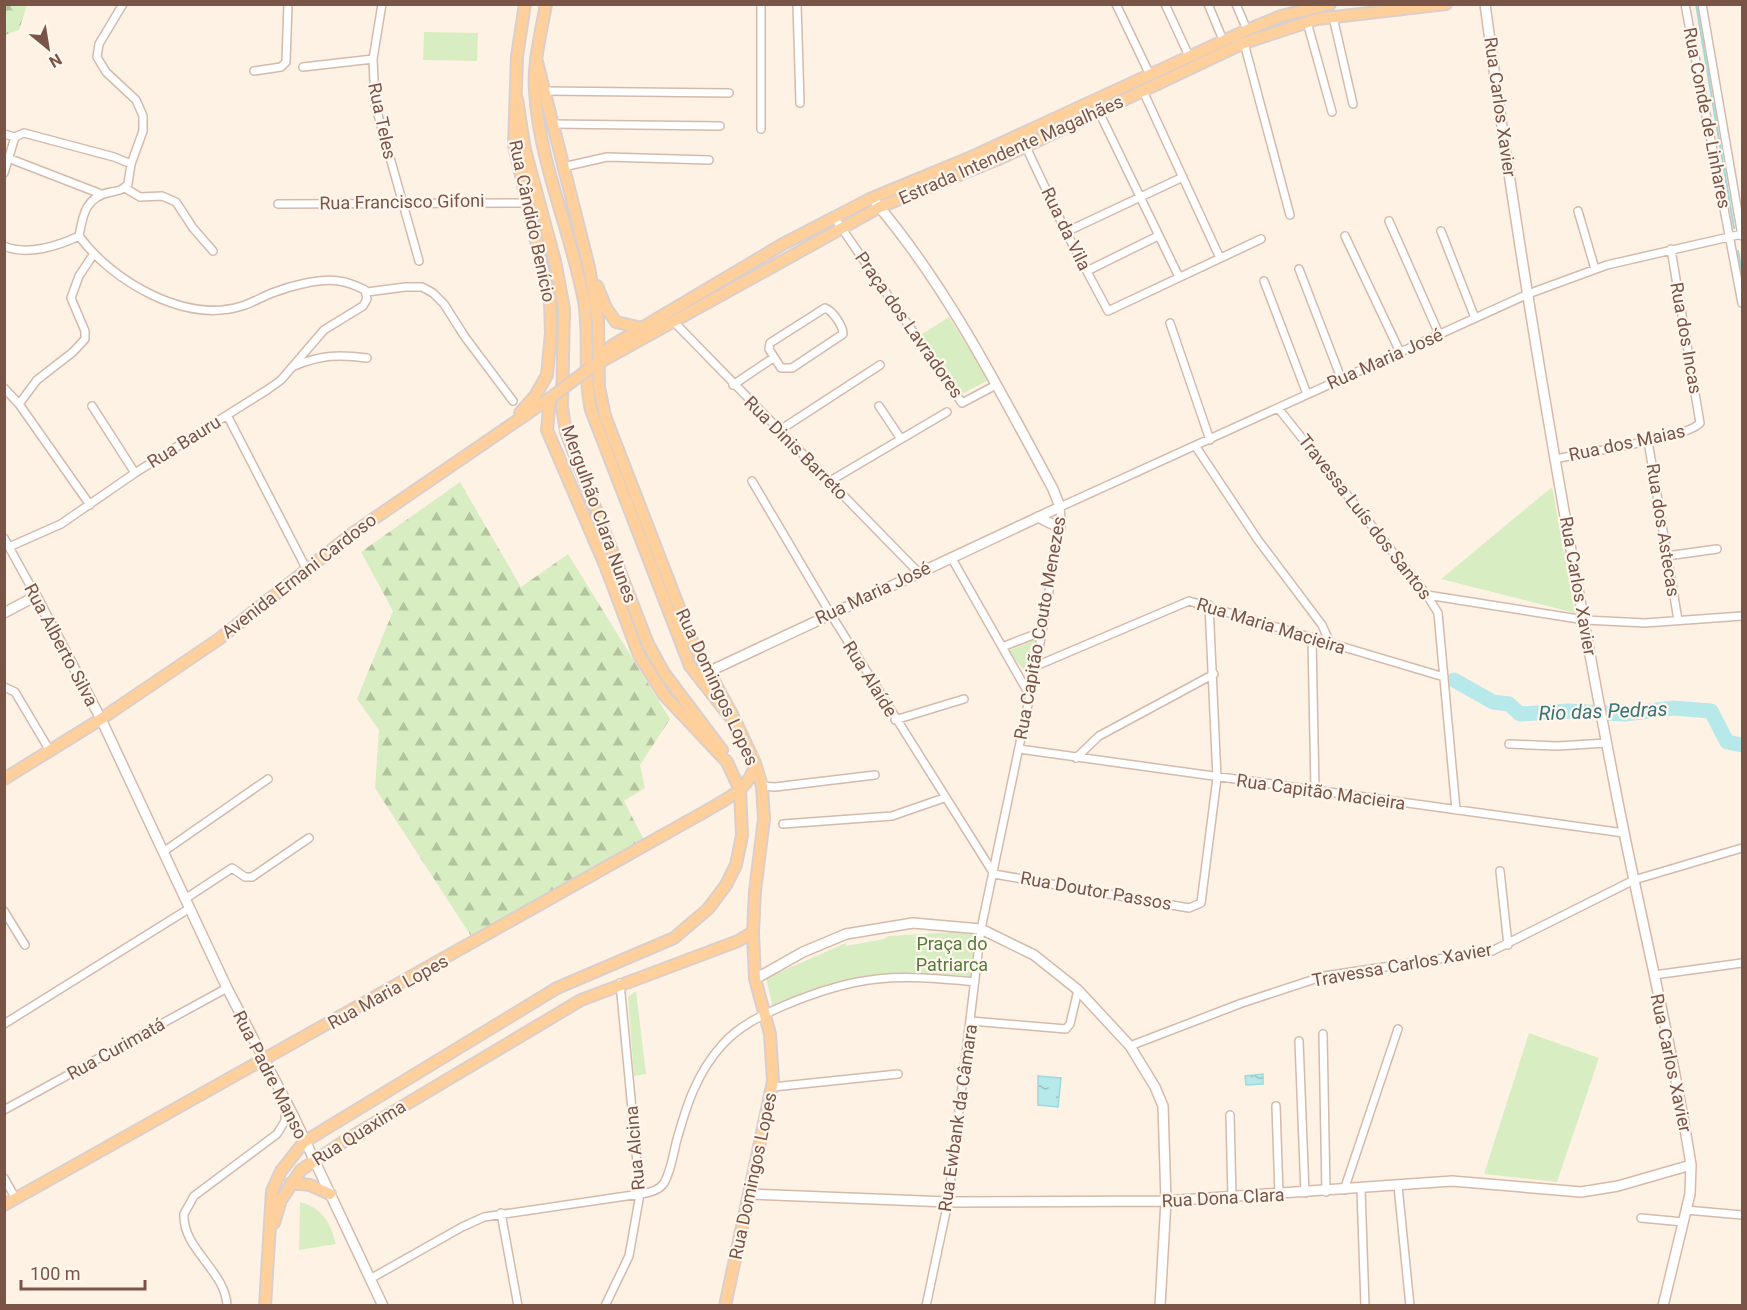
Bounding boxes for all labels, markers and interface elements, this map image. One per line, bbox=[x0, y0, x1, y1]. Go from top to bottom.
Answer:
north arrow bbox=[18, 18, 78, 78]
street label: Rua Conde de Linhares bbox=[1680, 26, 1735, 210]
street label: Rua Carlos Xavier bbox=[1480, 36, 1521, 178]
text: N bbox=[46, 50, 65, 72]
street label: Rua Teles bbox=[364, 81, 401, 161]
street label: Estrada Intendente Magalhães bbox=[895, 90, 1126, 209]
street label: Rua Cândido Benício bbox=[505, 138, 560, 304]
street label: Rua da Vila bbox=[1037, 184, 1096, 274]
street label: Rua Francisco Gifoni bbox=[319, 190, 485, 213]
street label: Praça dos Lavradores bbox=[851, 248, 968, 402]
street label: Rua dos Incas bbox=[1666, 281, 1707, 395]
street label: Rua Maria José bbox=[1324, 324, 1446, 393]
street label: Rua Dinis Barreto bbox=[740, 391, 853, 504]
street label: Rua Bauru bbox=[143, 411, 224, 472]
street label: Rua dos Maias bbox=[1567, 420, 1687, 465]
street label: Mergulhão Clara Nunes bbox=[558, 422, 641, 606]
street label: Travessa Luís dos Santos bbox=[1294, 430, 1436, 603]
street label: Rua dos Astecas bbox=[1643, 462, 1684, 598]
street label: Avenida Ernani Cardoso bbox=[217, 509, 380, 643]
street label: Rua Capitão Couto Menezes bbox=[1010, 515, 1070, 741]
street label: Rua Carlos Xavier bbox=[1556, 515, 1601, 657]
street label: Rua Maria José bbox=[812, 557, 934, 628]
street label: Rua Alberto Silva bbox=[20, 580, 103, 710]
street label: Rua Maria Macieira bbox=[1194, 593, 1348, 658]
street label: Rua Domingos Lopes bbox=[672, 605, 763, 768]
street label: Rua Alaíde bbox=[839, 637, 902, 720]
water label: Rio das Pedras bbox=[1538, 697, 1668, 725]
street label: Rua Capitão Macieira bbox=[1235, 769, 1407, 814]
street label: Rua Doutor Passos bbox=[1019, 867, 1173, 914]
park label: Praça do Patriarca bbox=[916, 933, 988, 975]
street label: Travessa Carlos Xavier bbox=[1310, 938, 1493, 991]
street label: Rua Maria Lopes bbox=[324, 950, 452, 1033]
street label: Rua Carlos Xavier bbox=[1647, 992, 1696, 1134]
street label: Rua Padre Manso bbox=[229, 1007, 312, 1143]
street label: Rua Curimatá bbox=[63, 1013, 168, 1084]
street label: Rua Ewbank da Câmara bbox=[934, 1023, 981, 1213]
street label: Rua Domingos Lopes bbox=[725, 1090, 781, 1261]
street label: Rua Quaxima bbox=[308, 1096, 409, 1170]
street label: Rua Alcina bbox=[620, 1105, 649, 1191]
street label: Rua Dona Clara bbox=[1161, 1184, 1285, 1211]
scale bar bbox=[21, 1253, 146, 1291]
text: 100 m bbox=[30, 1263, 81, 1284]

